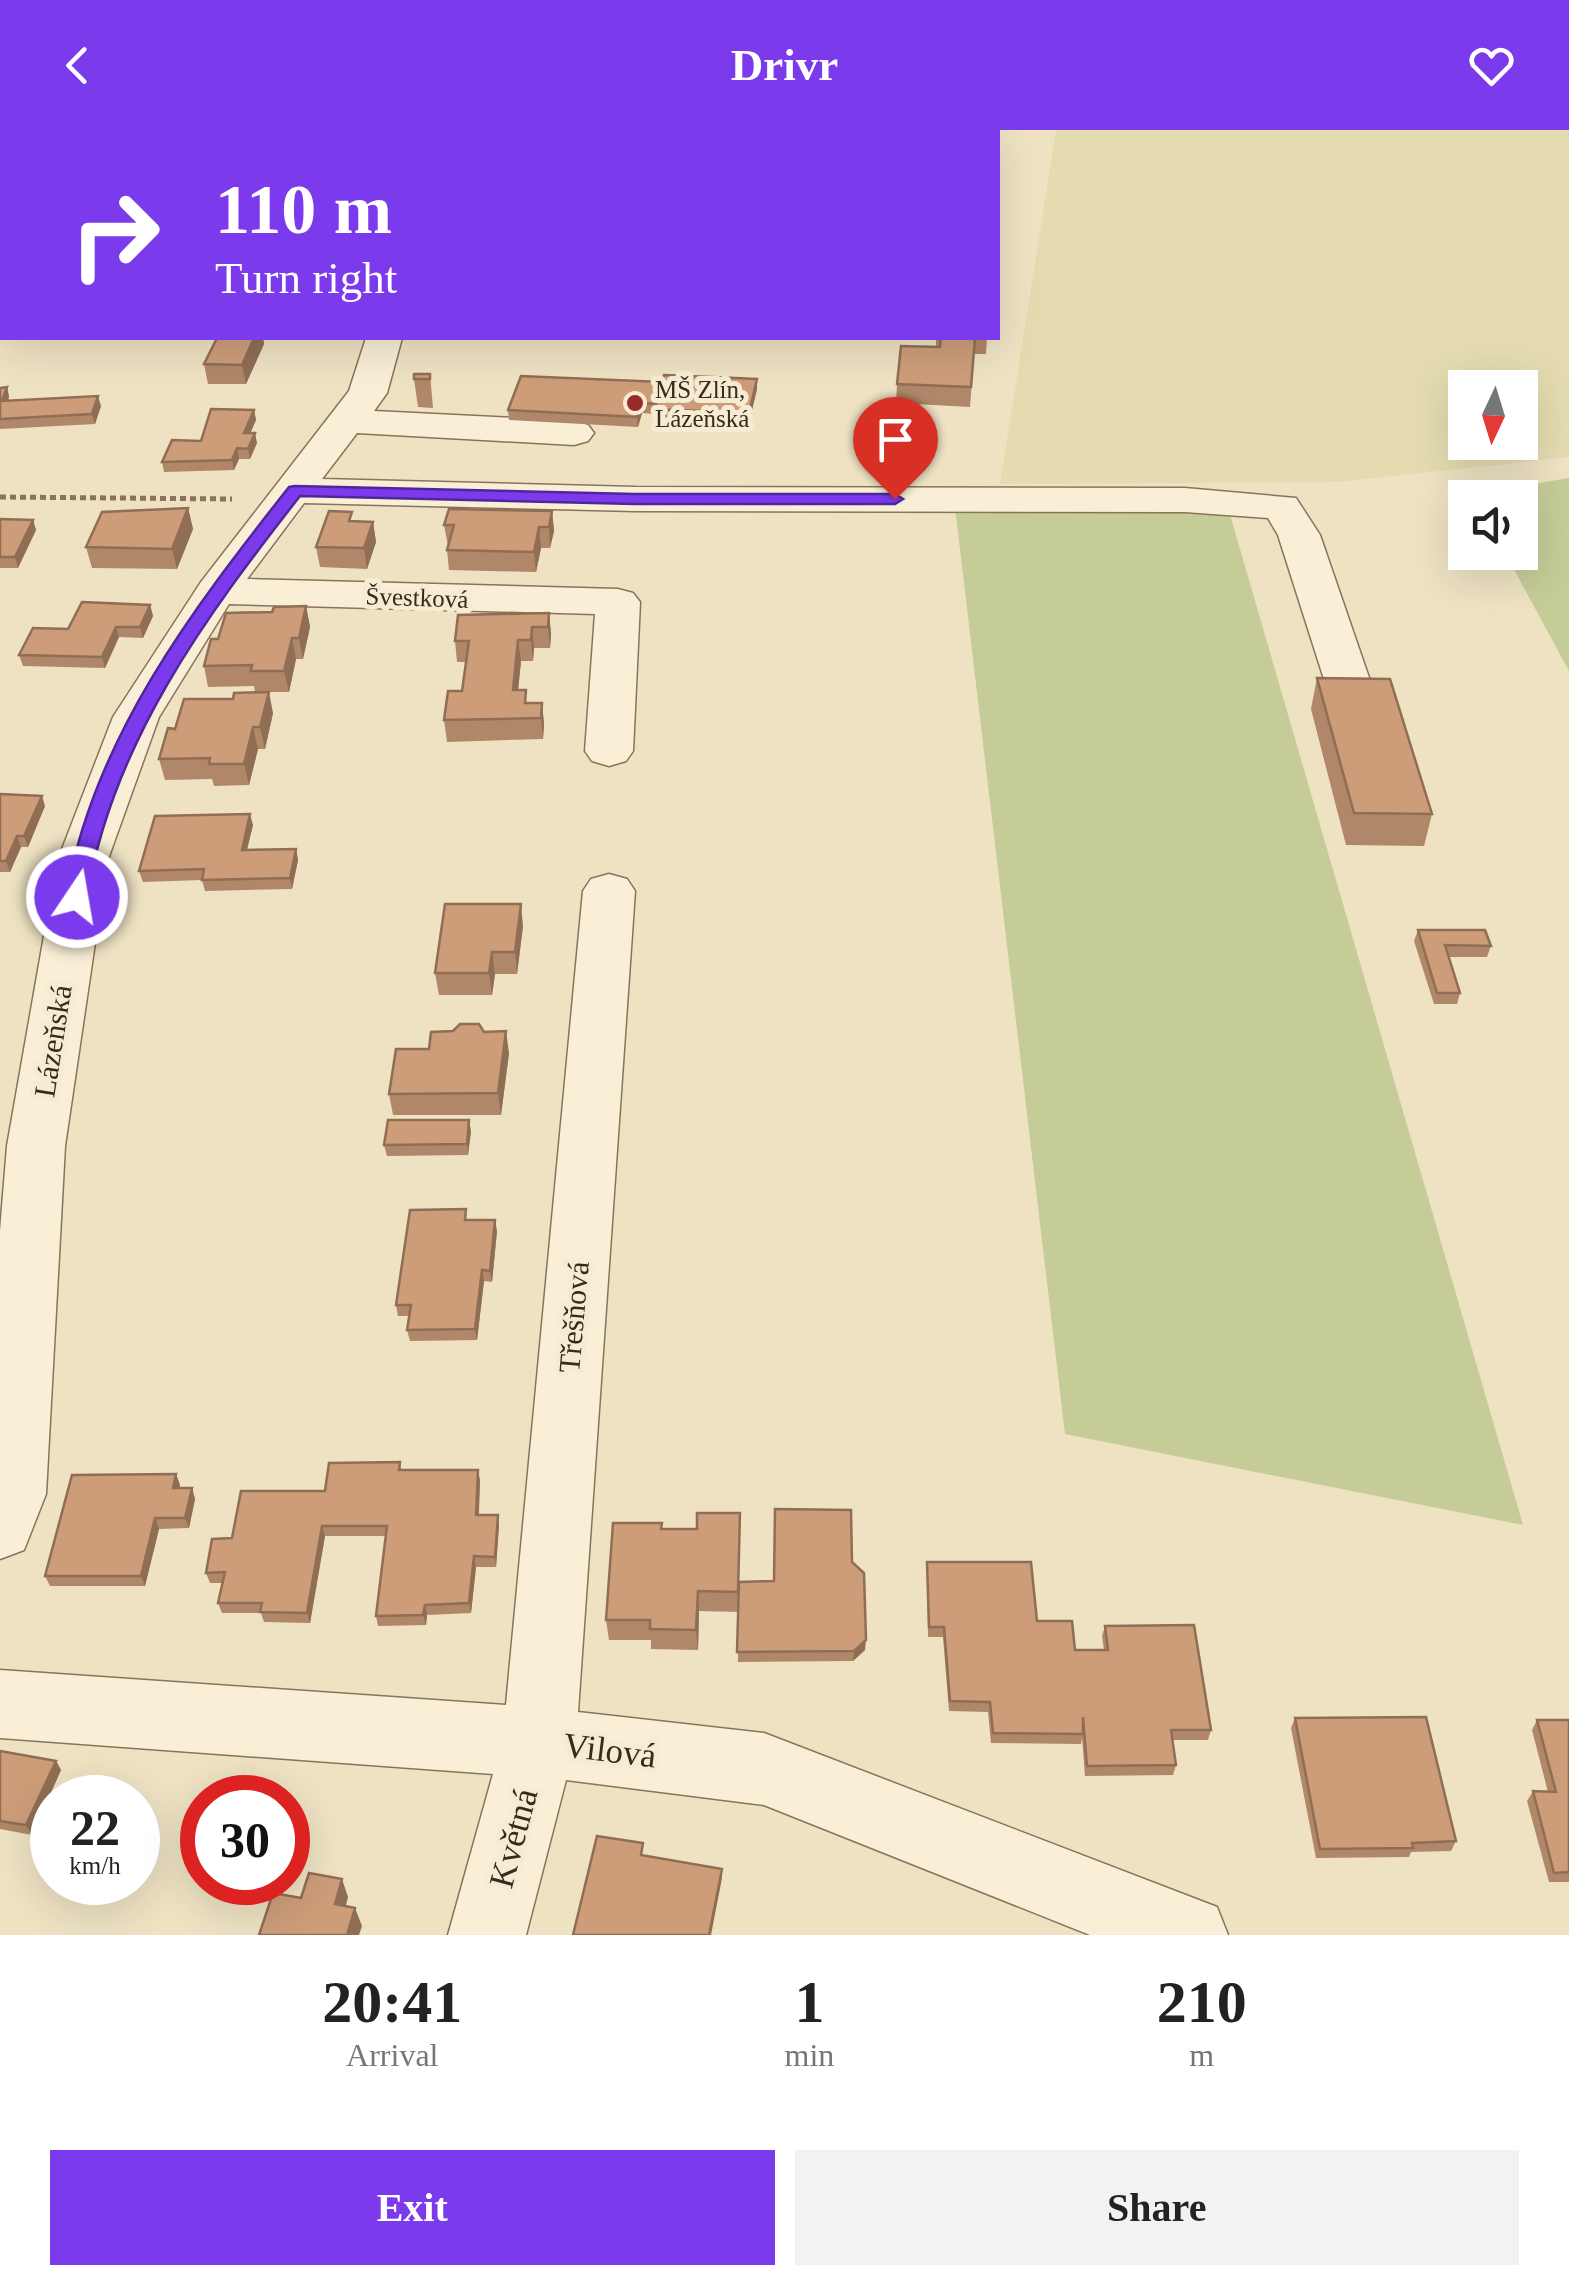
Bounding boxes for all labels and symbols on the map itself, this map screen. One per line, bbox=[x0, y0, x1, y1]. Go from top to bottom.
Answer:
north arrow bbox=[1448, 370, 1538, 460]
place label: MŠ Zlín, Lázeňská bbox=[655, 375, 749, 432]
marker: MŠ Zlín, Lázeňská bbox=[624, 392, 646, 414]
pin bbox=[853, 397, 938, 500]
street label: Švestková bbox=[365, 581, 469, 613]
position arrow bbox=[25, 845, 129, 949]
street label: Lázeňská bbox=[27, 982, 78, 1099]
street label: Třešňová bbox=[552, 1260, 595, 1374]
street label: Vilová bbox=[561, 1725, 659, 1776]
speed limit sign: 30 bbox=[180, 1775, 310, 1905]
street label: Květná bbox=[482, 1784, 546, 1892]

